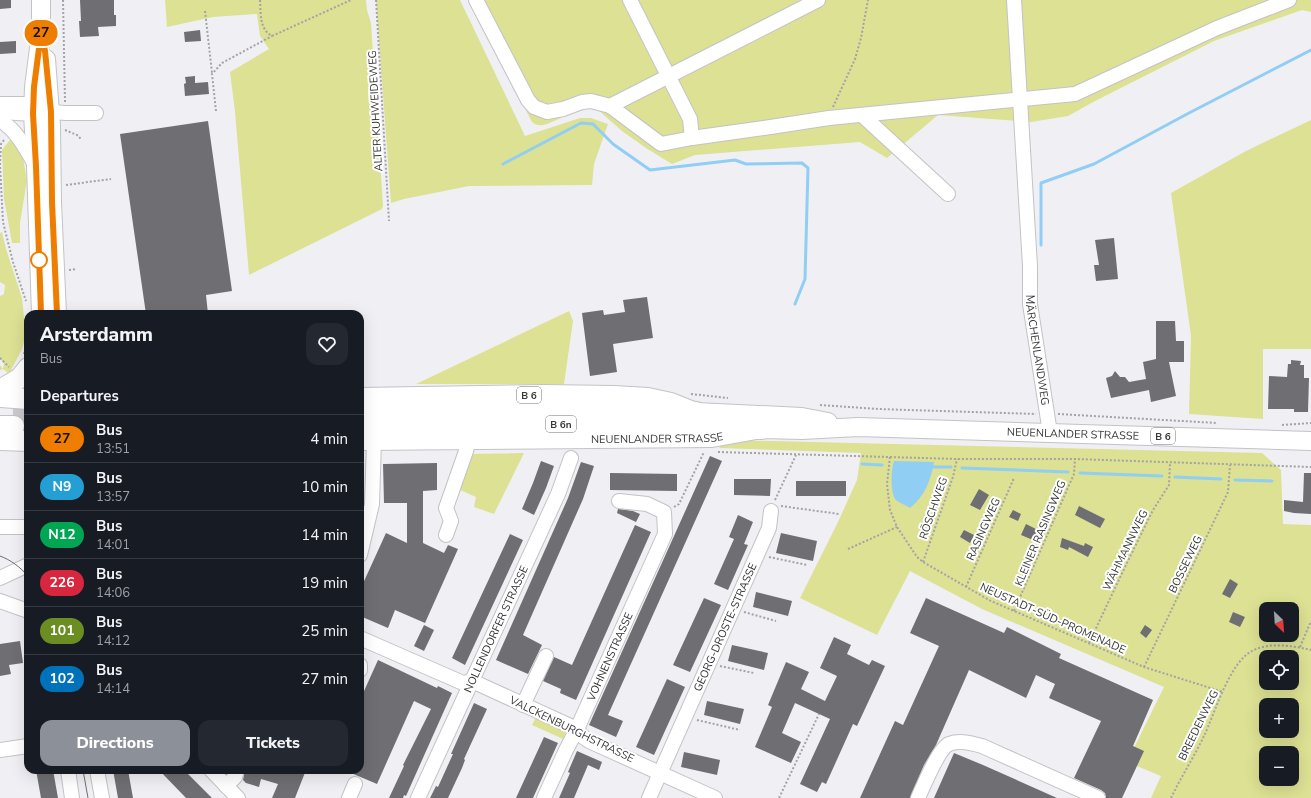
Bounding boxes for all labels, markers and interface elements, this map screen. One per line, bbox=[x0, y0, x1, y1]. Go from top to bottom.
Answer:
line badge: 27 bbox=[23, 20, 59, 46]
text: 27 bbox=[33, 23, 49, 42]
street label: ALTER KUHWEIDEWEG bbox=[365, 50, 386, 172]
unlabelled marker bbox=[30, 251, 48, 269]
street label: MÄRCHENLANDWEG bbox=[1022, 295, 1053, 406]
text: Arsterdamm bbox=[40, 322, 153, 348]
button: heart bbox=[306, 323, 348, 365]
text: Bus bbox=[40, 350, 62, 368]
text: Departures bbox=[40, 386, 119, 406]
road number: B 6 bbox=[517, 387, 541, 403]
road number: B 6n bbox=[546, 416, 576, 432]
text: Bus bbox=[96, 420, 122, 440]
street label: NEUENLANDER STRASSE bbox=[1007, 425, 1139, 444]
road number: B 6 bbox=[1151, 428, 1175, 444]
text: 27 bbox=[54, 429, 70, 448]
text: 4 min bbox=[310, 429, 348, 449]
street label: NEUENLANDER STRASSE bbox=[591, 429, 724, 447]
text: 13:51 bbox=[96, 440, 130, 458]
text: Bus bbox=[96, 468, 122, 488]
street label: RÖSCHWEG bbox=[916, 475, 951, 541]
text: N9 bbox=[53, 477, 71, 496]
text: 10 min bbox=[301, 477, 348, 497]
street label: KLEINER RASINGWEG bbox=[1011, 478, 1070, 589]
text: 13:57 bbox=[96, 488, 130, 506]
street label: RASINGWEG bbox=[963, 495, 1004, 563]
street label: WÄHMANNWEG bbox=[1099, 507, 1151, 593]
text: Bus bbox=[96, 516, 122, 536]
text: N12 bbox=[48, 525, 76, 544]
text: 14 min bbox=[301, 525, 348, 545]
street label: BOSSEWEG bbox=[1165, 533, 1206, 595]
text: 14:01 bbox=[96, 536, 130, 554]
street label: GEORG-DROSTE-STRASSE bbox=[690, 561, 761, 694]
street label: NOLLENDORFER STRASSE bbox=[461, 563, 532, 695]
text: Bus bbox=[96, 564, 122, 584]
text: 226 bbox=[49, 573, 75, 592]
text: 19 min bbox=[301, 573, 348, 593]
street label: NEUSTADT-SÜD-PROMENADE bbox=[978, 579, 1128, 657]
text: 14:06 bbox=[96, 584, 130, 602]
north arrow bbox=[1259, 602, 1299, 642]
map controls bbox=[1259, 602, 1299, 786]
street label: VOHNENSTRASSE bbox=[583, 610, 637, 704]
text: Bus bbox=[96, 612, 122, 632]
text: 101 bbox=[49, 621, 75, 640]
text: 25 min bbox=[301, 621, 348, 641]
text: 14:12 bbox=[96, 632, 130, 650]
button: locate bbox=[1259, 650, 1299, 690]
text: Bus bbox=[96, 660, 122, 680]
text: 102 bbox=[49, 669, 75, 688]
text: 27 min bbox=[301, 669, 348, 689]
text: 14:14 bbox=[96, 680, 130, 698]
street label: BREEDENWEG bbox=[1175, 687, 1222, 763]
street label: VALCKENBURGHSTRASSE bbox=[506, 692, 637, 766]
button: + bbox=[1259, 698, 1299, 738]
button: Directions bbox=[40, 720, 190, 766]
button: Tickets bbox=[198, 720, 348, 766]
button: − bbox=[1259, 746, 1299, 786]

